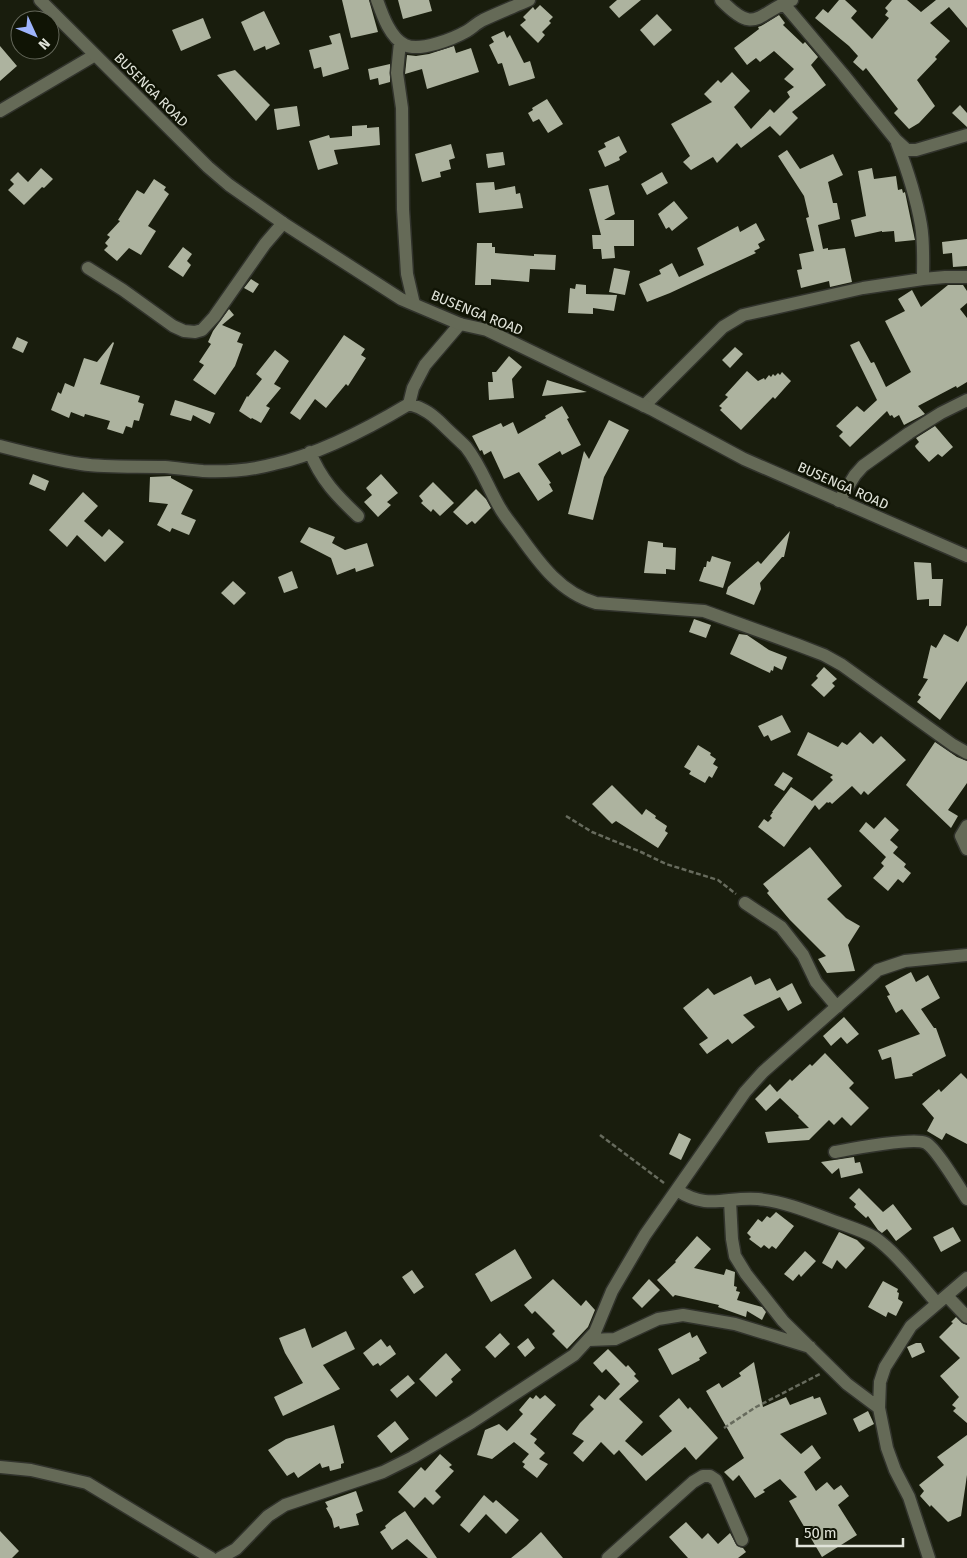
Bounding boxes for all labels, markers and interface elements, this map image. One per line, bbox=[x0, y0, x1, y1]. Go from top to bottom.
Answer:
north arrow bbox=[10, 10, 60, 60]
text: N bbox=[35, 34, 53, 53]
street label: BUSENGA ROAD bbox=[110, 49, 192, 131]
street label: BUSENGA ROAD bbox=[428, 287, 526, 339]
street label: BUSENGA ROAD bbox=[795, 458, 891, 514]
scale bar bbox=[797, 1516, 903, 1548]
text: 50 m bbox=[804, 1524, 837, 1542]

